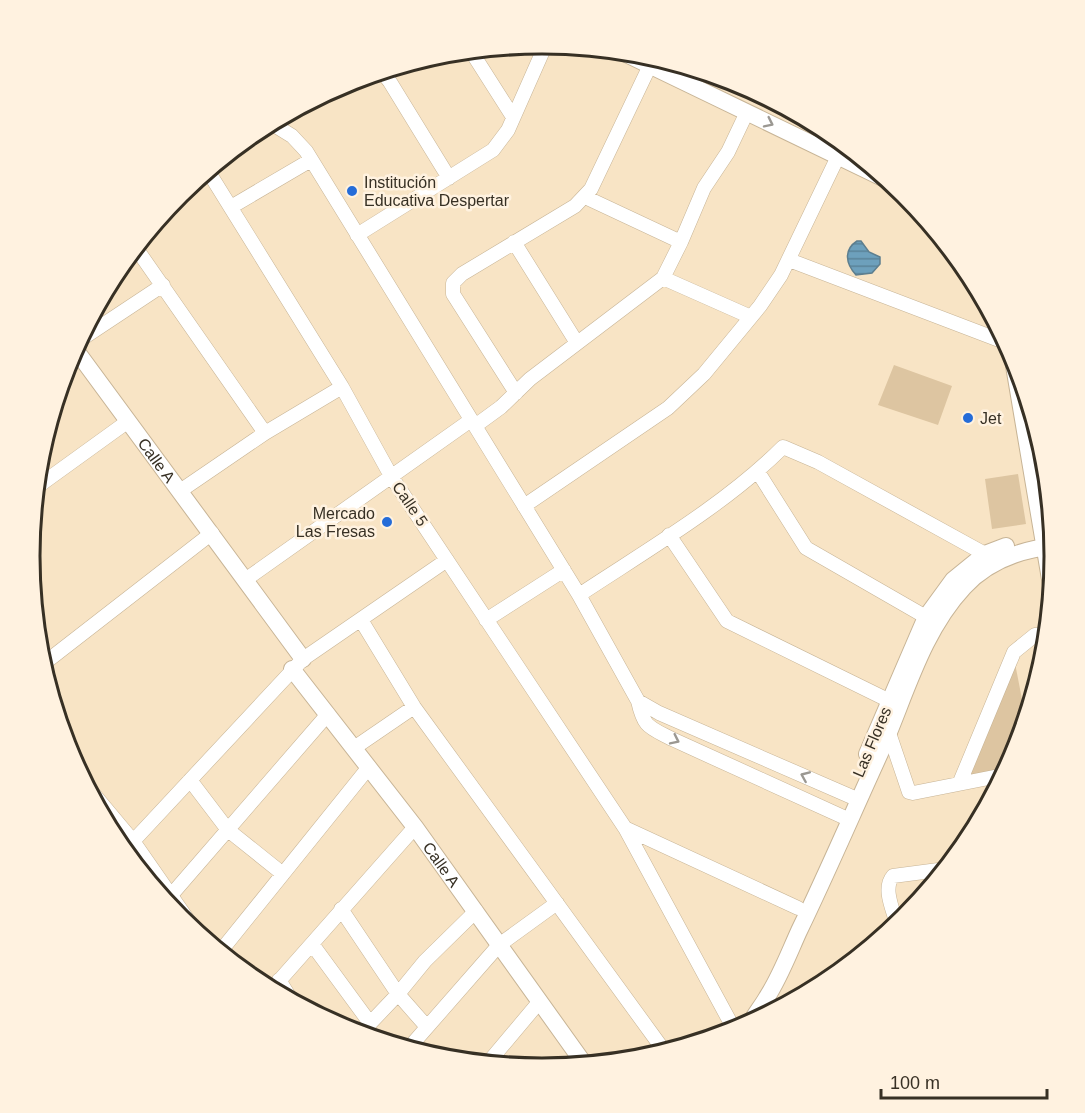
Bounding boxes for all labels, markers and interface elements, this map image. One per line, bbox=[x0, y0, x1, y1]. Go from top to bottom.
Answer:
one-way arrow bbox=[763, 116, 774, 127]
place label: Institución Educativa Despertar bbox=[364, 174, 510, 209]
marker: Institución Educativa Despertar bbox=[345, 184, 359, 198]
place label: Jet bbox=[980, 410, 1002, 427]
marker: Jet bbox=[961, 411, 975, 425]
street label: Calle A bbox=[135, 435, 179, 486]
street label: Calle 5 bbox=[389, 479, 431, 529]
place label: Mercado Las Fresas bbox=[296, 505, 375, 540]
marker: Mercado Las Fresas bbox=[380, 515, 394, 529]
street label: Las Flores bbox=[850, 704, 894, 780]
one-way arrow bbox=[669, 733, 680, 745]
one-way arrow bbox=[800, 771, 811, 783]
street label: Calle A bbox=[420, 839, 463, 890]
scale bar bbox=[881, 1062, 1048, 1100]
text: 100 m bbox=[890, 1073, 940, 1093]

